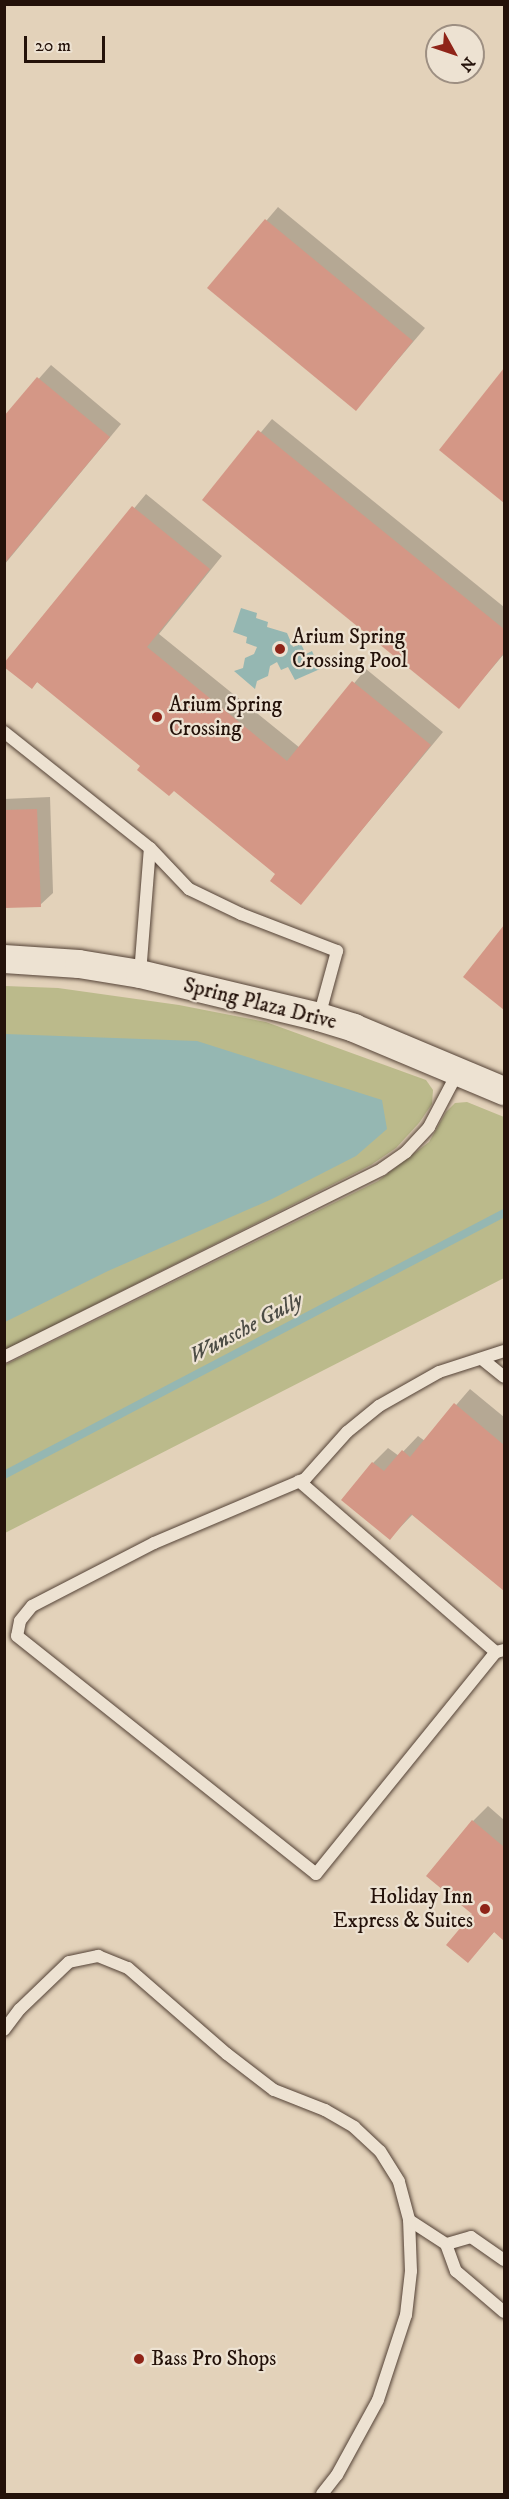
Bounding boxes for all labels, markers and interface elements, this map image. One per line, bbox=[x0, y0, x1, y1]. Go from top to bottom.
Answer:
scale bar bbox=[27, 24, 108, 62]
north arrow bbox=[425, 24, 485, 84]
text: 20 m bbox=[35, 35, 71, 57]
text: N bbox=[455, 53, 479, 76]
place label: Arium Spring Crossing Pool bbox=[292, 624, 407, 674]
marker: Arium Spring Crossing Pool bbox=[273, 642, 287, 656]
place label: Arium Spring Crossing bbox=[169, 692, 282, 742]
marker: Arium Spring Crossing bbox=[150, 710, 164, 724]
street label: Spring Plaza Drive bbox=[181, 973, 339, 1035]
water label: Wunsche Gully bbox=[185, 1287, 307, 1369]
place label: Holiday Inn Express & Suites bbox=[333, 1884, 473, 1934]
marker: Holiday Inn Express & Suites bbox=[478, 1902, 492, 1916]
place label: Bass Pro Shops bbox=[151, 2346, 276, 2372]
marker: Bass Pro Shops bbox=[132, 2352, 146, 2366]

